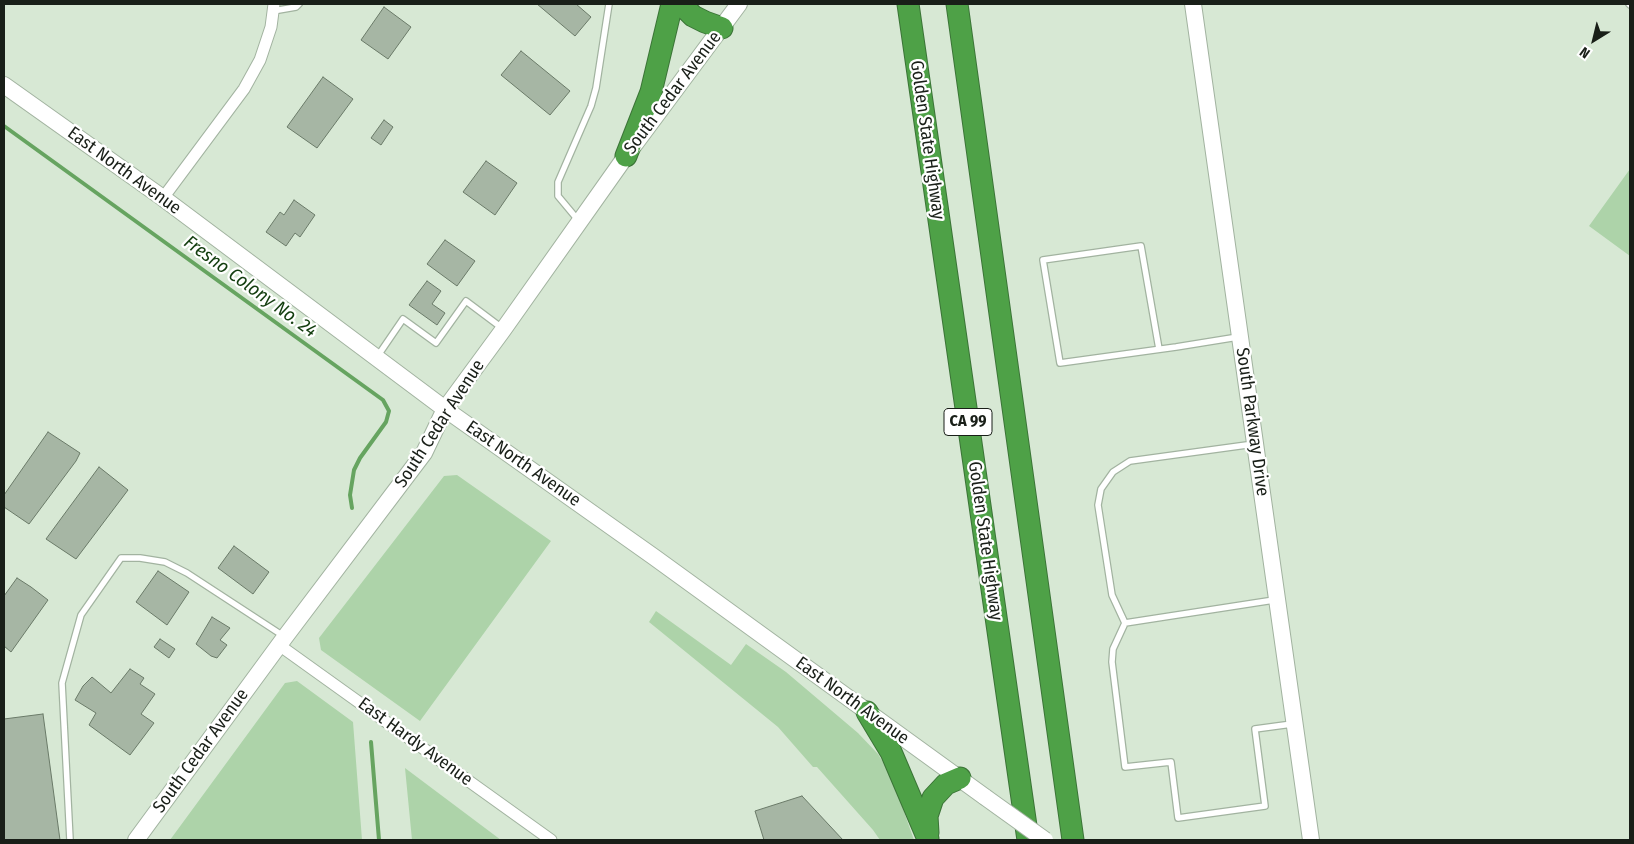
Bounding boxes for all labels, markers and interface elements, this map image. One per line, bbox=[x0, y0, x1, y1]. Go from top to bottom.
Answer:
north arrow bbox=[1569, 15, 1619, 65]
street label: South Cedar Avenue bbox=[620, 27, 726, 159]
text: N bbox=[1577, 43, 1593, 62]
street label: Golden State Highway bbox=[905, 59, 949, 221]
street label: East North Avenue bbox=[63, 123, 185, 219]
water label: Fresno Colony No. 24 bbox=[179, 231, 321, 343]
street label: South Parkway Drive bbox=[1231, 346, 1273, 498]
street label: South Cedar Avenue bbox=[391, 356, 489, 492]
road number: CA 99 bbox=[944, 408, 992, 436]
street label: East North Avenue bbox=[461, 416, 585, 512]
street label: Golden State Highway bbox=[963, 460, 1007, 622]
street label: East North Avenue bbox=[791, 653, 913, 749]
street label: South Cedar Avenue bbox=[149, 685, 253, 817]
street label: East Hardy Avenue bbox=[354, 693, 476, 791]

